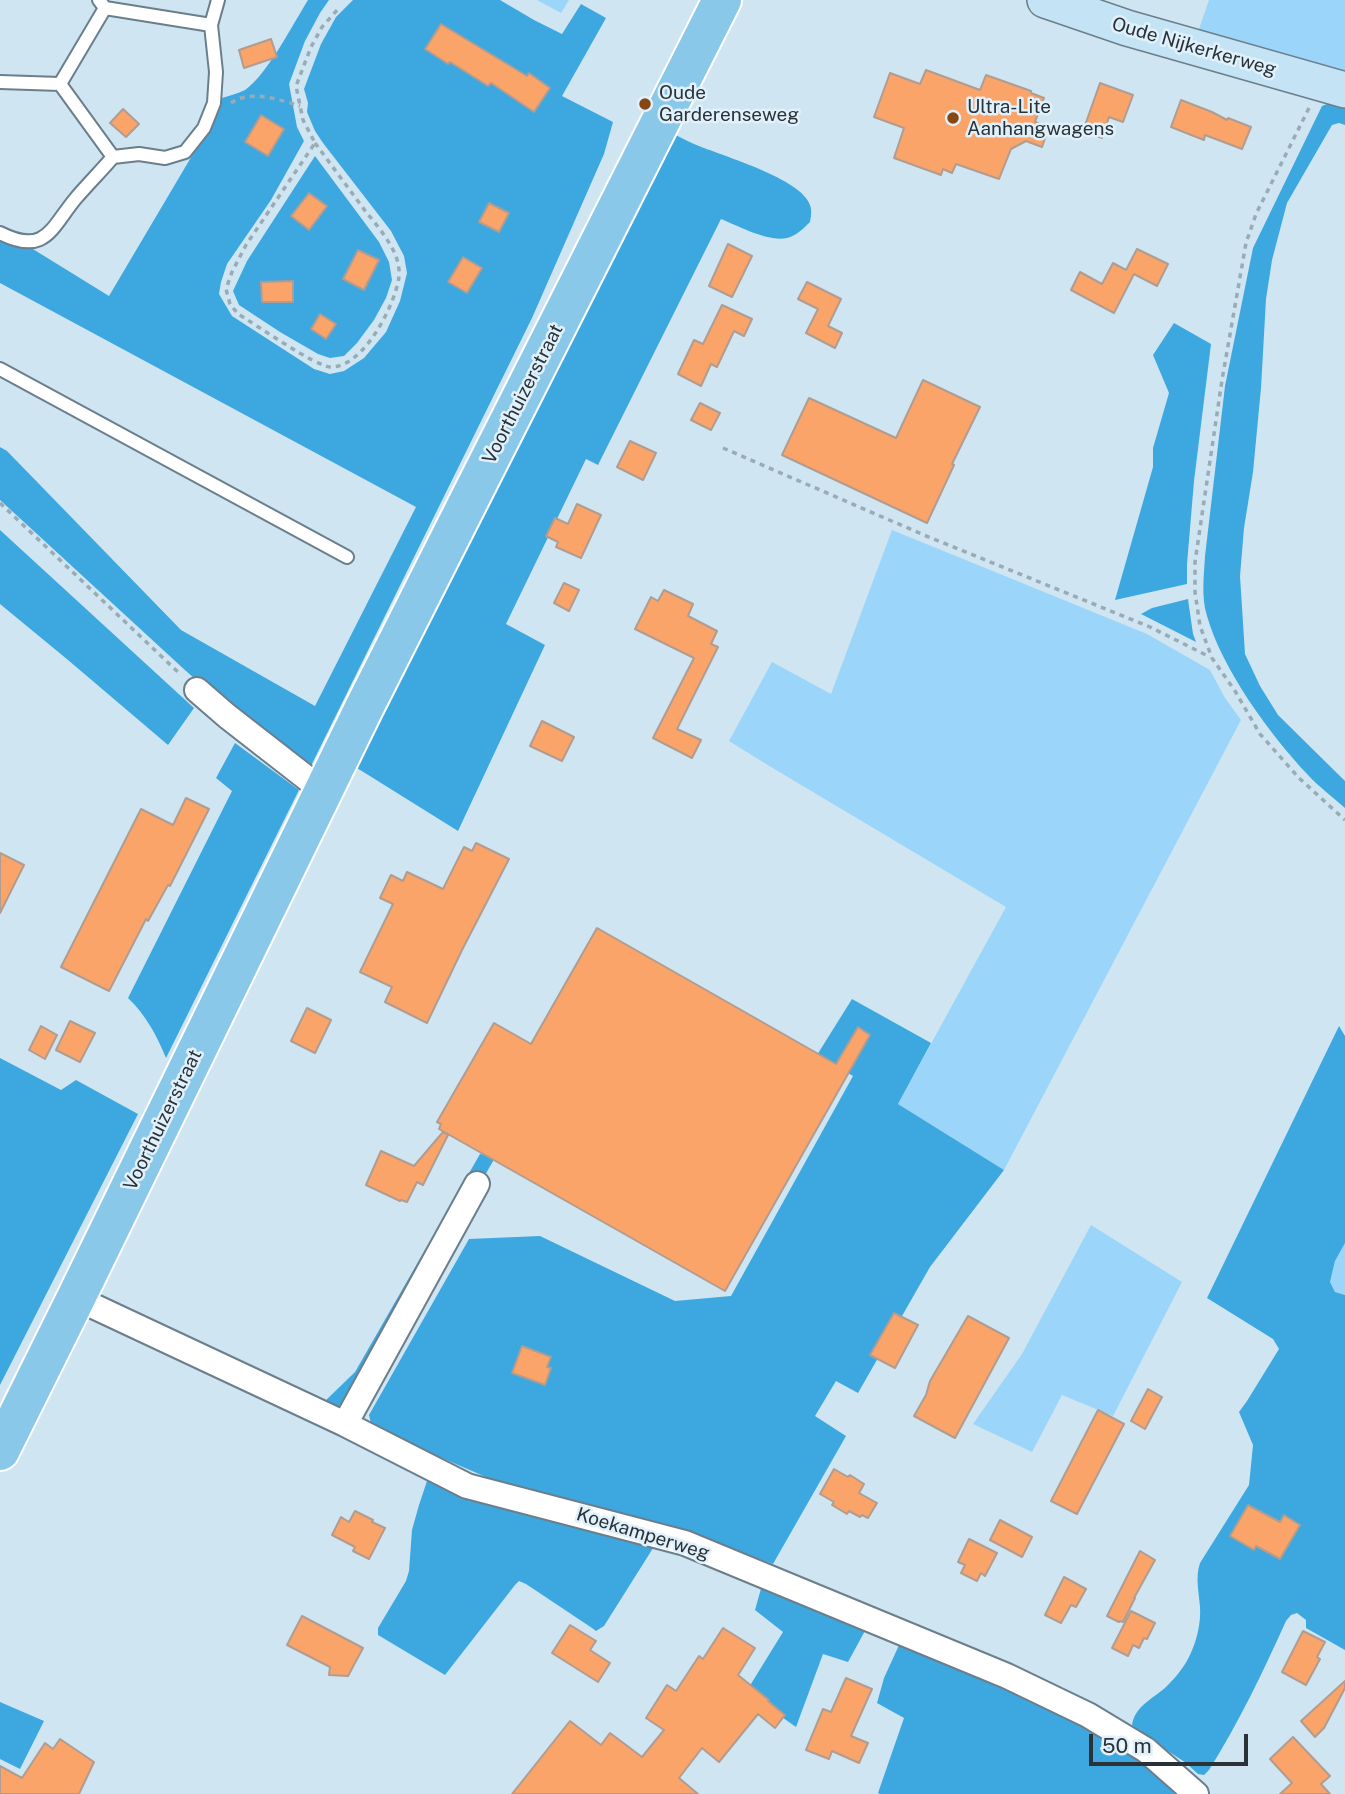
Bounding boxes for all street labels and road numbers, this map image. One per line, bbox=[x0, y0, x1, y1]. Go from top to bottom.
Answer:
street label: Oude Nijkerkerweg bbox=[1109, 13, 1279, 81]
street label: Voorthuizerstraat bbox=[478, 320, 568, 468]
street label: Voorthuizerstraat bbox=[119, 1046, 207, 1194]
street label: Koekamperweg bbox=[574, 1503, 712, 1565]

